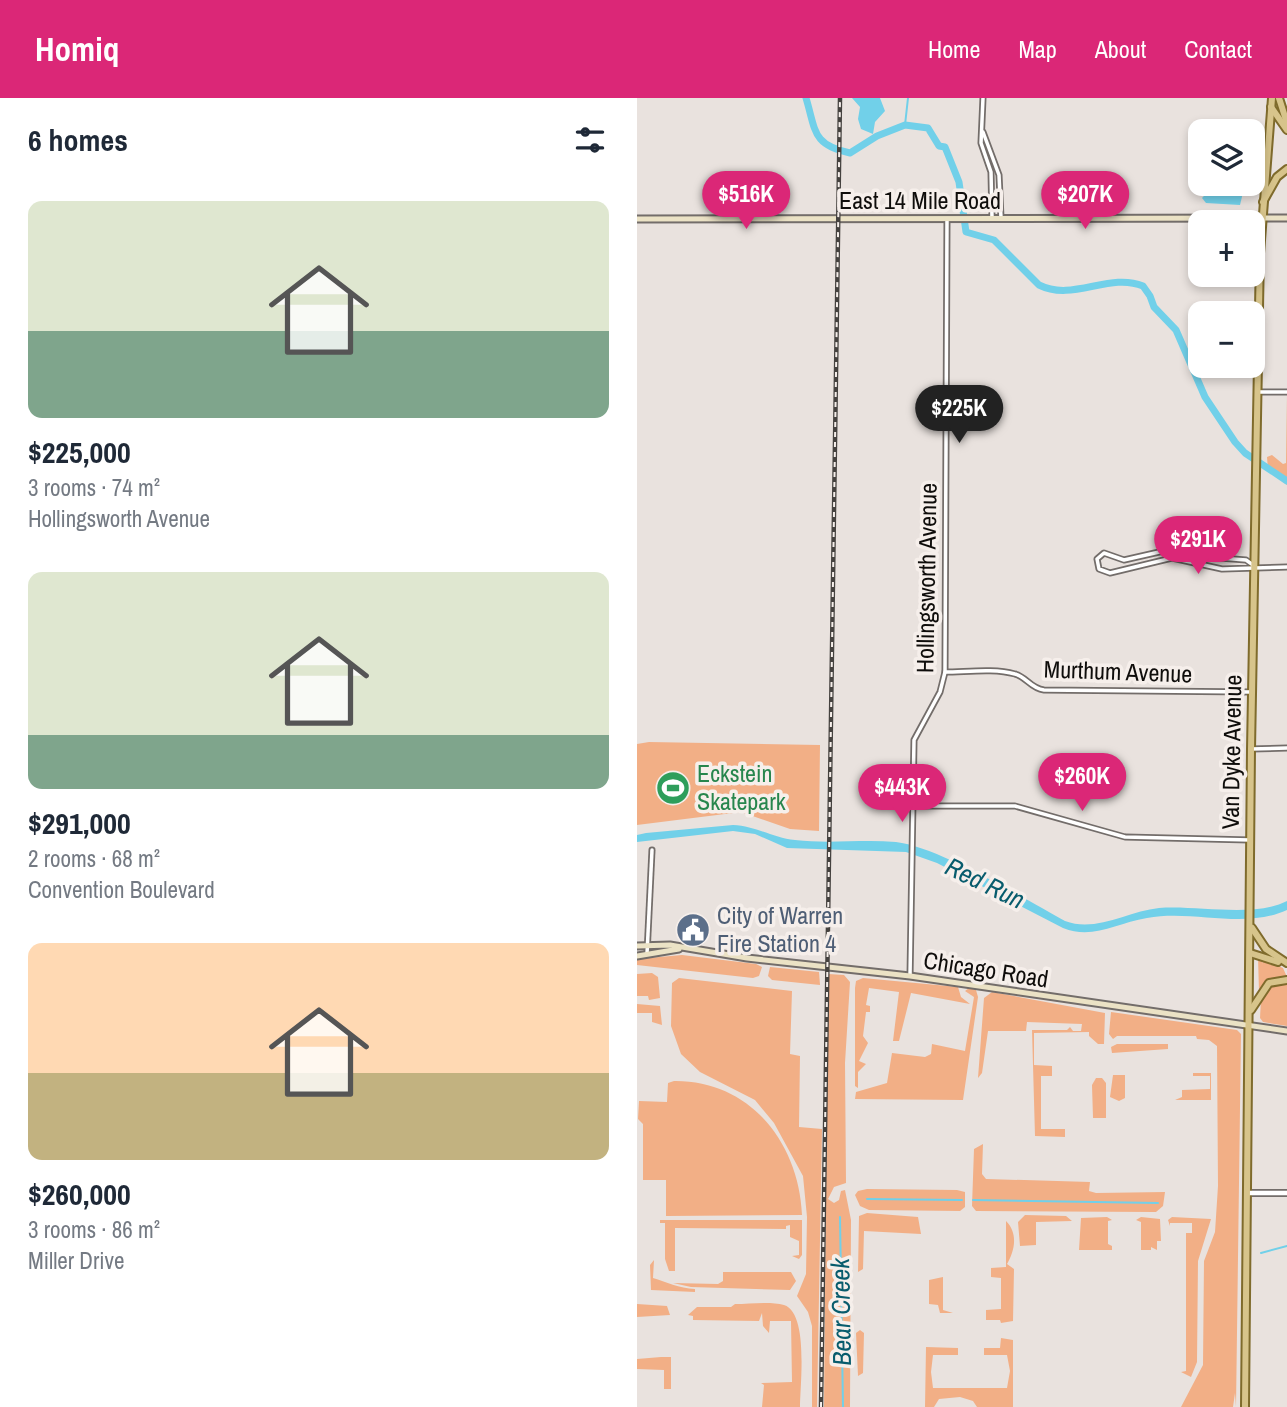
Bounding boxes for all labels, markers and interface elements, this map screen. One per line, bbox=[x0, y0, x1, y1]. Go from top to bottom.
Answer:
text: Homiq bbox=[35, 27, 119, 71]
text: Home bbox=[928, 33, 980, 65]
text: Map bbox=[1018, 33, 1057, 65]
text: About bbox=[1095, 33, 1146, 65]
text: Contact bbox=[1184, 33, 1252, 65]
map controls bbox=[1188, 119, 1265, 378]
button: layers bbox=[1188, 119, 1265, 196]
text: 6 homes bbox=[28, 120, 128, 160]
icon: filters bbox=[571, 121, 609, 159]
pin: $516K bbox=[697, 172, 795, 231]
pin: $207K bbox=[1036, 172, 1134, 231]
text: $516K bbox=[718, 178, 774, 209]
text: $207K bbox=[1057, 178, 1113, 209]
street label: East 14 Mile Road bbox=[839, 184, 1001, 216]
button: + bbox=[1188, 210, 1265, 287]
icon: home bbox=[256, 247, 382, 373]
button: − bbox=[1188, 301, 1265, 378]
pin: $225K bbox=[910, 386, 1008, 445]
text: $225K bbox=[931, 392, 987, 423]
text: $225,000 bbox=[28, 432, 131, 472]
text: 3 rooms · 74 m² bbox=[28, 472, 160, 503]
street label: Hollingsworth Avenue bbox=[908, 483, 944, 673]
text: Hollingsworth Avenue bbox=[28, 503, 210, 534]
pin: $291K bbox=[1149, 517, 1247, 576]
text: $291K bbox=[1170, 523, 1226, 554]
icon: home bbox=[256, 618, 382, 744]
street label: Murthum Avenue bbox=[1043, 652, 1193, 690]
street label: Van Dyke Avenue bbox=[1214, 674, 1248, 830]
pin: $260K bbox=[1033, 754, 1131, 813]
place label: Eckstein Skatepark bbox=[697, 757, 786, 817]
text: $260K bbox=[1054, 760, 1110, 791]
pin: $443K bbox=[853, 764, 951, 824]
sports icon: Eckstein Skatepark bbox=[654, 769, 692, 807]
text: $443K bbox=[874, 771, 930, 802]
text: $291,000 bbox=[28, 803, 131, 843]
text: 2 rooms · 68 m² bbox=[28, 843, 160, 874]
water label: Red Run bbox=[940, 848, 1031, 917]
text: Convention Boulevard bbox=[28, 874, 215, 905]
place label: City of Warren Fire Station 4 bbox=[717, 899, 843, 959]
public building icon: City of Warren Fire Station 4 bbox=[674, 911, 712, 949]
street label: Chicago Road bbox=[922, 943, 1051, 995]
icon: home bbox=[256, 989, 382, 1115]
text: $260,000 bbox=[28, 1174, 131, 1214]
text: 3 rooms · 86 m² bbox=[28, 1214, 160, 1245]
text: Miller Drive bbox=[28, 1245, 124, 1276]
water label: Bear Creek bbox=[822, 1256, 859, 1366]

